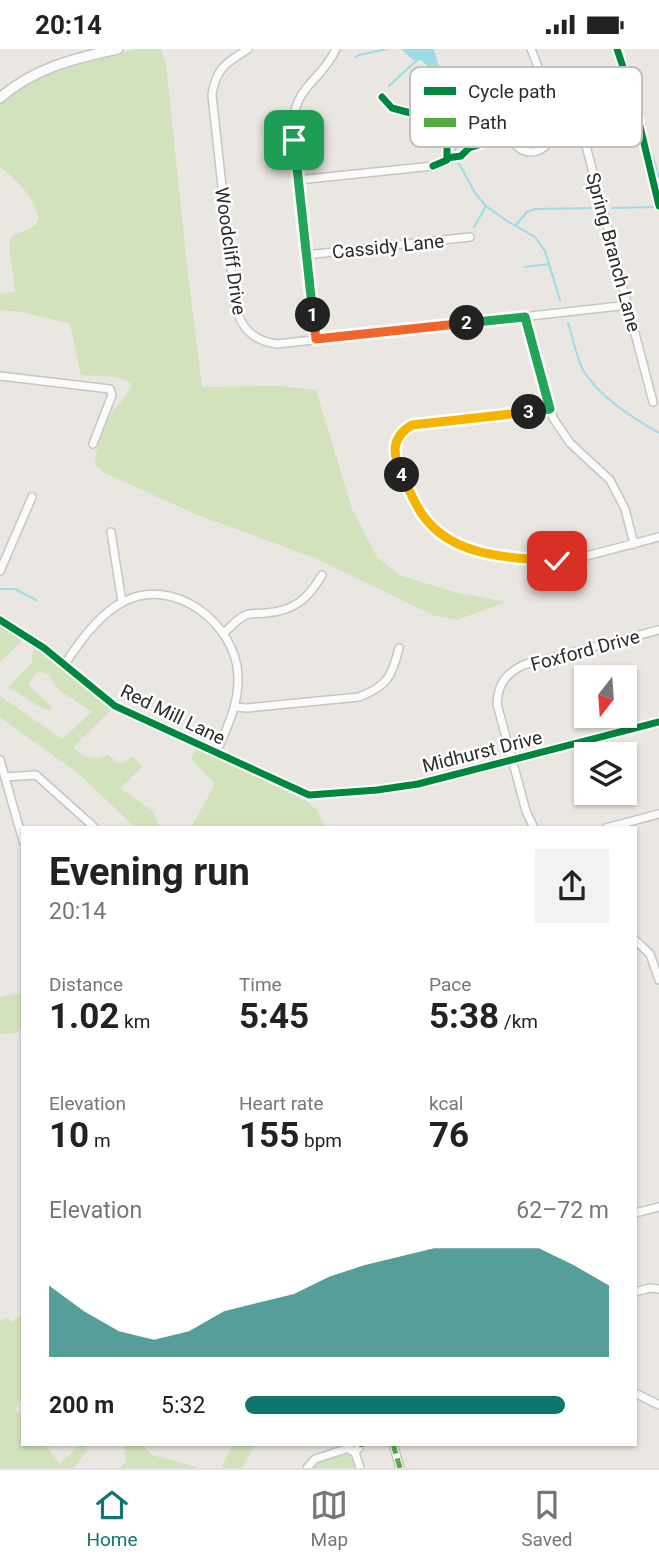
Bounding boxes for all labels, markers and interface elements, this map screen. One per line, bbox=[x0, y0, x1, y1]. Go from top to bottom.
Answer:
text: 20:14 bbox=[35, 10, 102, 40]
legend bbox=[410, 67, 642, 147]
text: Cycle path bbox=[468, 80, 556, 103]
pin bbox=[264, 110, 324, 170]
text: Path bbox=[468, 111, 507, 134]
icon: arrive bbox=[275, 121, 313, 159]
street label: Spring Branch Lane bbox=[581, 170, 646, 334]
street label: Woodcliff Drive bbox=[210, 186, 251, 316]
street label: Cassidy Lane bbox=[331, 229, 445, 264]
pin: 1 bbox=[296, 297, 330, 333]
text: 1 bbox=[307, 303, 318, 326]
pin: 2 bbox=[449, 305, 484, 341]
text: 2 bbox=[461, 311, 472, 334]
pin: 3 bbox=[512, 395, 546, 429]
text: 3 bbox=[523, 400, 534, 423]
pin: 4 bbox=[384, 457, 420, 493]
text: 4 bbox=[396, 463, 407, 486]
pin bbox=[527, 531, 587, 591]
icon: check bbox=[538, 542, 576, 580]
street label: Foxford Drive bbox=[528, 625, 642, 676]
north arrow bbox=[574, 665, 637, 728]
map controls bbox=[574, 665, 637, 805]
street label: Red Mill Lane bbox=[117, 679, 229, 750]
street label: Midhurst Drive bbox=[420, 725, 544, 777]
button: layers bbox=[574, 742, 637, 805]
button: share bbox=[535, 849, 609, 923]
text: Evening run bbox=[49, 850, 250, 894]
text: 20:14 bbox=[49, 898, 106, 925]
text: Distance bbox=[49, 973, 123, 996]
text: Time bbox=[239, 973, 282, 996]
text: Pace bbox=[429, 973, 471, 996]
text: 1.02 bbox=[49, 996, 119, 1037]
text: 5:45 bbox=[239, 996, 309, 1037]
text: 5:38 bbox=[429, 996, 499, 1037]
text: km bbox=[119, 1010, 150, 1033]
text: /km bbox=[499, 1010, 538, 1033]
text: Elevation bbox=[49, 1092, 126, 1115]
text: Heart rate bbox=[239, 1092, 324, 1115]
text: kcal bbox=[429, 1092, 463, 1115]
text: 10 bbox=[49, 1115, 89, 1156]
text: 155 bbox=[239, 1115, 299, 1156]
text: 76 bbox=[429, 1115, 469, 1156]
text: m bbox=[89, 1129, 111, 1152]
text: bpm bbox=[299, 1129, 342, 1152]
text: Elevation bbox=[49, 1197, 142, 1224]
text: 62–72 m bbox=[516, 1197, 609, 1224]
text: 200 m bbox=[49, 1392, 114, 1419]
text: 5:32 bbox=[161, 1392, 205, 1419]
tab: Home bbox=[86, 1486, 138, 1551]
tab: Map bbox=[310, 1486, 348, 1551]
tab: Saved bbox=[521, 1486, 573, 1551]

